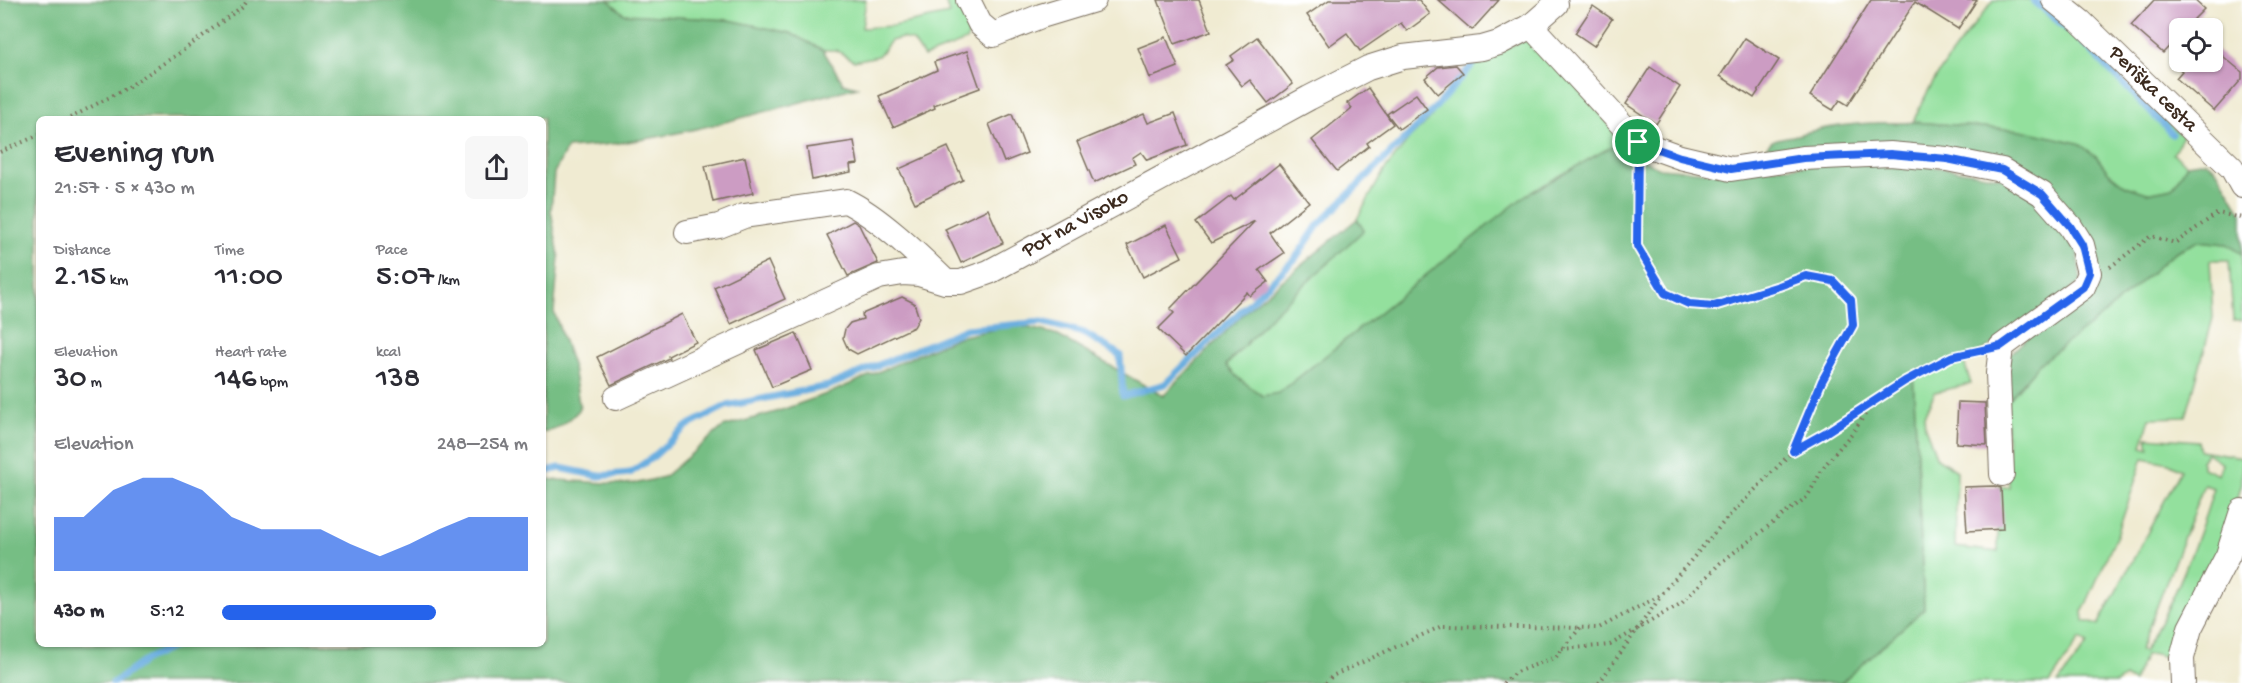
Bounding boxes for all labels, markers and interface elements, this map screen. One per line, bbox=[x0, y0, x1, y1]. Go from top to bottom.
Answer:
map controls bbox=[2169, 18, 2223, 72]
button: locate bbox=[2169, 18, 2223, 72]
street label: Periška cesta bbox=[2102, 41, 2203, 140]
pin bbox=[1612, 116, 1663, 167]
icon: arrive bbox=[1621, 125, 1654, 158]
text: Evening run bbox=[54, 136, 214, 174]
button: share bbox=[465, 136, 528, 199]
text: 21:57 · 5 × 430 m bbox=[54, 178, 195, 201]
street label: Pot na Visoko bbox=[1018, 185, 1134, 265]
text: Distance bbox=[54, 242, 111, 261]
text: Time bbox=[215, 242, 244, 261]
text: Pace bbox=[376, 242, 407, 261]
text: 2.15 bbox=[54, 261, 106, 296]
text: 11:00 bbox=[215, 261, 283, 296]
text: 5:07 bbox=[376, 261, 434, 296]
text: km bbox=[106, 272, 128, 291]
text: /km bbox=[434, 272, 460, 291]
text: Elevation bbox=[54, 344, 118, 363]
text: Heart rate bbox=[215, 344, 287, 363]
text: kcal bbox=[376, 344, 401, 363]
text: 30 bbox=[54, 363, 87, 398]
text: 146 bbox=[215, 363, 257, 398]
text: 138 bbox=[376, 363, 420, 398]
text: m bbox=[87, 374, 102, 393]
text: bpm bbox=[257, 374, 288, 393]
text: Elevation bbox=[54, 434, 134, 457]
text: 248–254 m bbox=[437, 434, 528, 457]
text: 430 m bbox=[54, 601, 104, 624]
text: 5:12 bbox=[150, 601, 185, 624]

